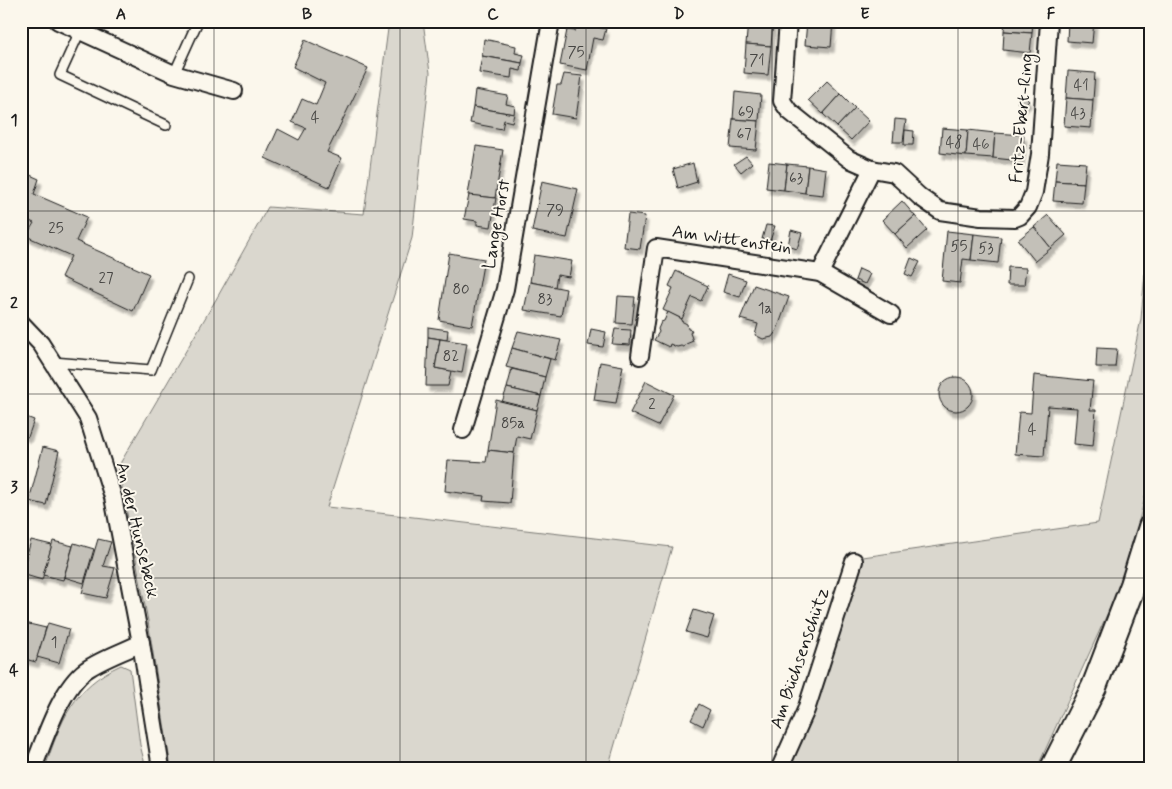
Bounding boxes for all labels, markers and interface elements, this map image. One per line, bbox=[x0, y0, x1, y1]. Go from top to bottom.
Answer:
text: A bbox=[116, 4, 126, 25]
text: B bbox=[302, 4, 312, 25]
text: C bbox=[487, 4, 499, 25]
text: D bbox=[673, 4, 685, 25]
text: E bbox=[860, 4, 870, 25]
text: F bbox=[1047, 4, 1056, 25]
house number: 75 bbox=[567, 43, 585, 63]
house number: 71 bbox=[749, 51, 765, 71]
street label: Fritz-Ebert-Ring bbox=[1004, 52, 1041, 184]
house number: 41 bbox=[1073, 76, 1089, 96]
house number: 69 bbox=[738, 103, 754, 123]
house number: 43 bbox=[1070, 104, 1086, 124]
house number: 4 bbox=[311, 108, 320, 128]
text: 1 bbox=[10, 110, 18, 131]
house number: 67 bbox=[736, 125, 752, 145]
house number: 48 bbox=[946, 133, 962, 153]
house number: 46 bbox=[972, 135, 990, 155]
house number: 63 bbox=[789, 169, 803, 189]
street label: Lange Horst bbox=[477, 177, 518, 271]
house number: 79 bbox=[546, 201, 564, 221]
house number: 25 bbox=[48, 219, 64, 239]
street label: Am Wittenstein bbox=[671, 220, 793, 260]
house number: 55 bbox=[951, 237, 968, 257]
house number: 53 bbox=[978, 239, 994, 259]
house number: 27 bbox=[99, 269, 114, 289]
house number: 80 bbox=[452, 280, 470, 300]
house number: 83 bbox=[538, 290, 552, 310]
text: 2 bbox=[10, 293, 18, 314]
house number: 1a bbox=[758, 299, 772, 319]
house number: 82 bbox=[443, 347, 459, 367]
house number: 2 bbox=[648, 395, 656, 415]
house number: 85a bbox=[501, 414, 525, 434]
house number: 4 bbox=[1028, 420, 1037, 440]
street label: An der Hunsebeck bbox=[110, 460, 164, 601]
text: 3 bbox=[10, 477, 18, 498]
street label: Am Büchsenschütz bbox=[765, 584, 835, 732]
house number: 1 bbox=[51, 633, 57, 653]
text: 4 bbox=[9, 660, 19, 681]

